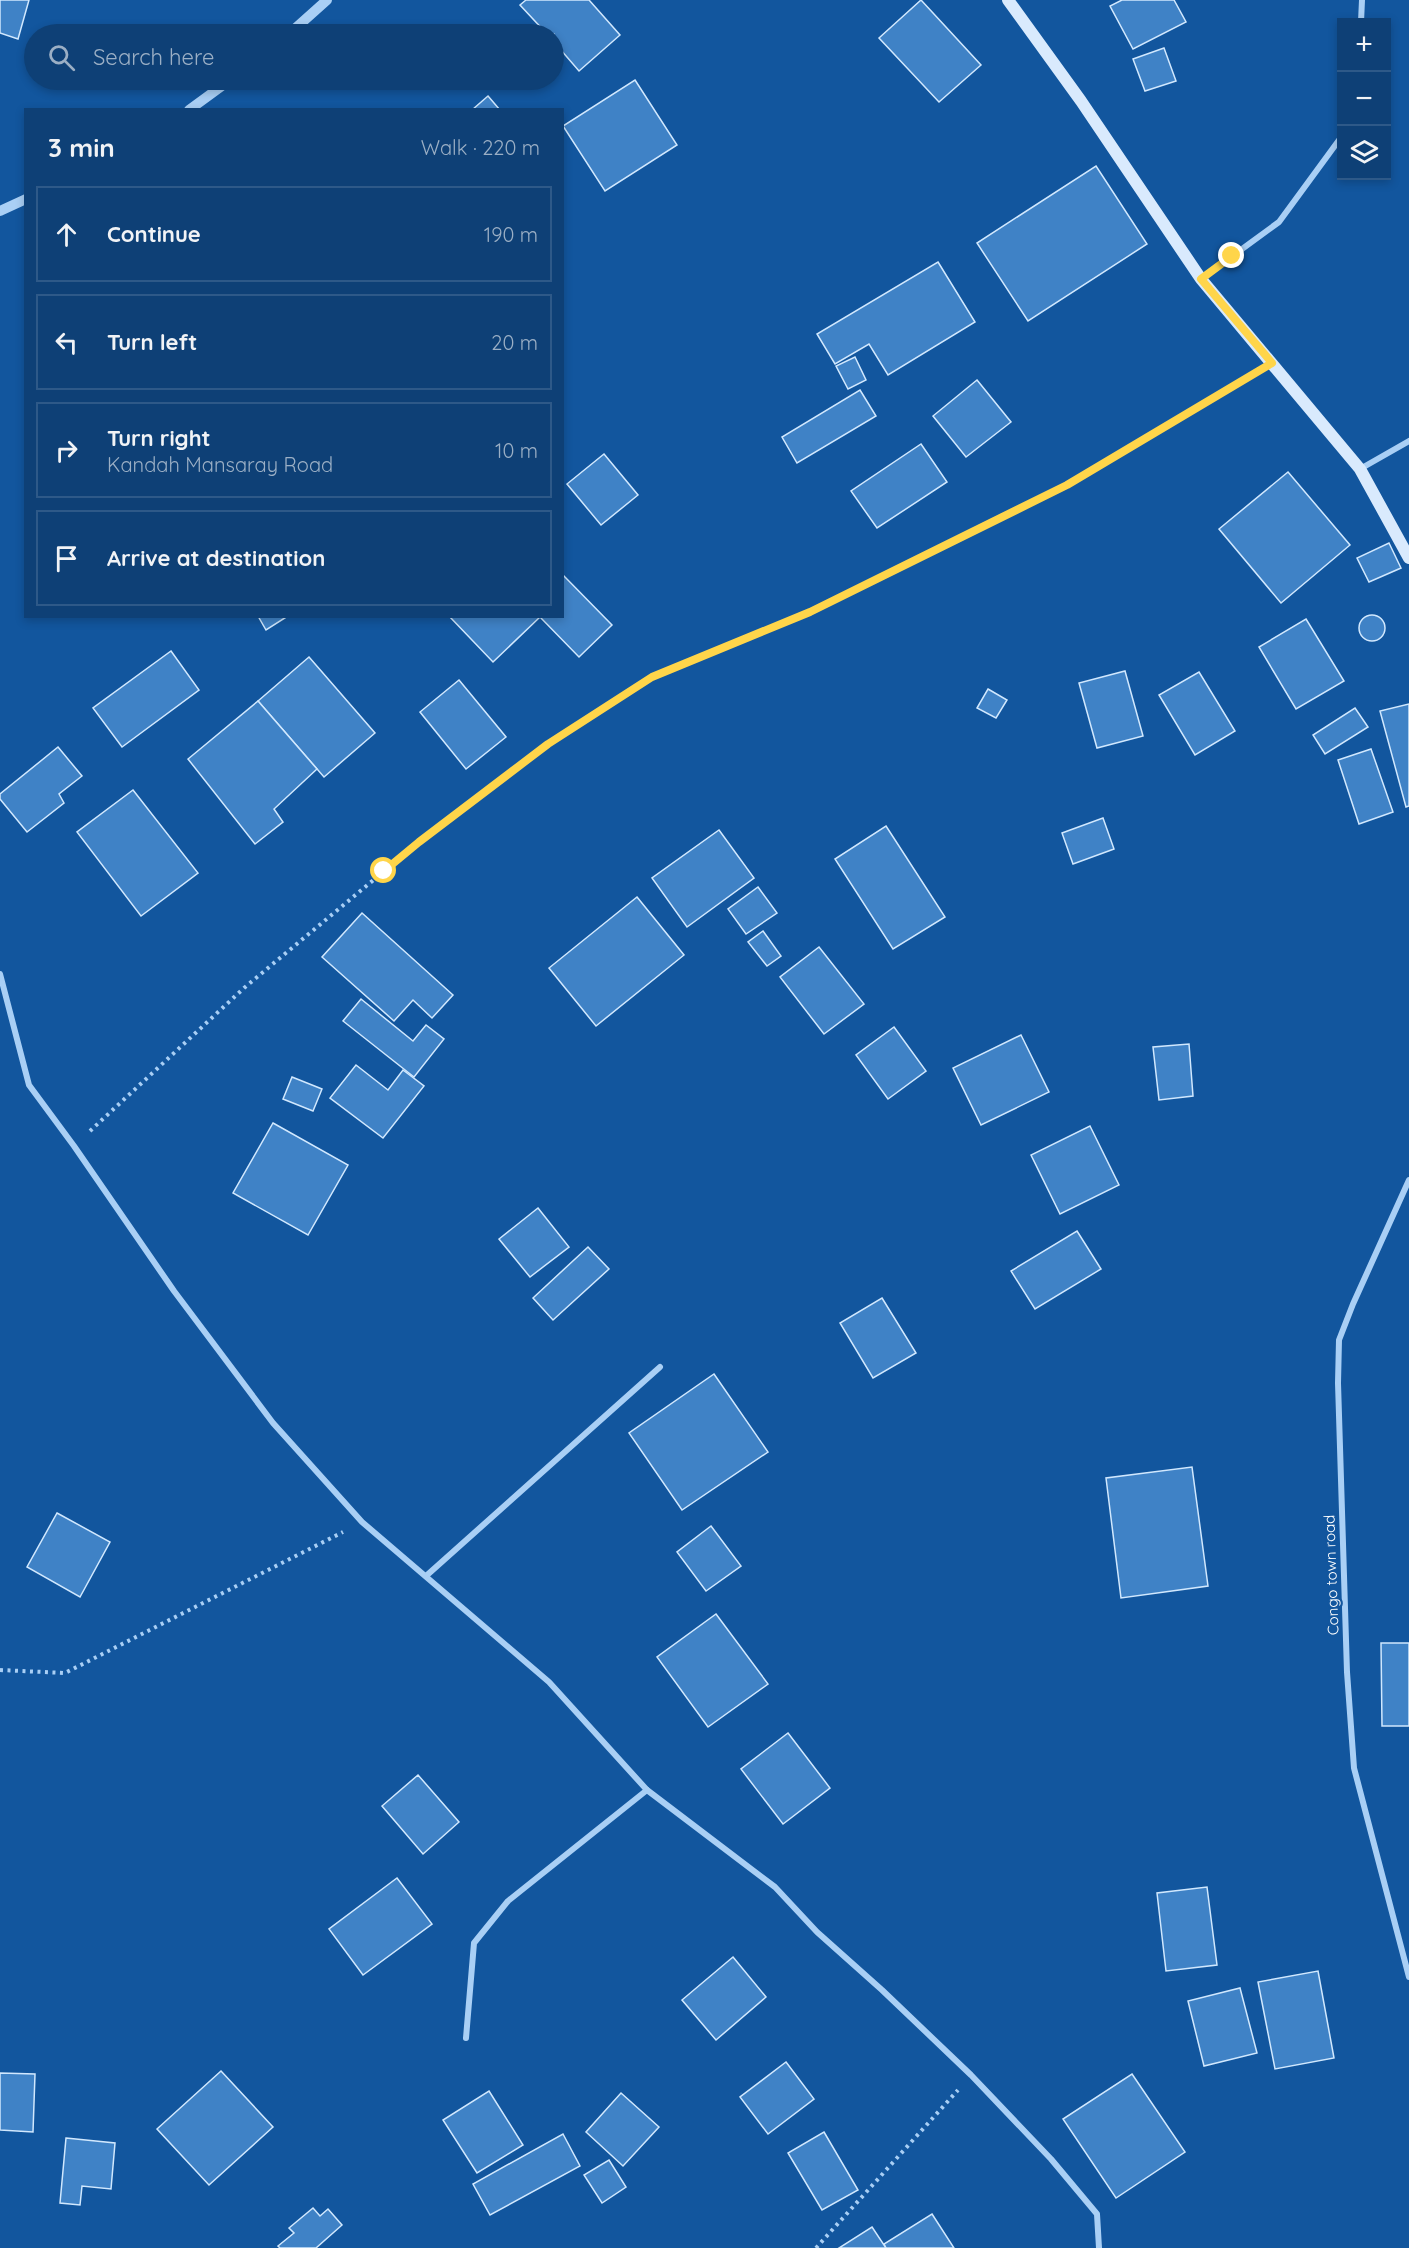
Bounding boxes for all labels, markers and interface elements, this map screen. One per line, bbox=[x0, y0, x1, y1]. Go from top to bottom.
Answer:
map controls bbox=[1337, 18, 1391, 180]
button: + bbox=[1337, 18, 1391, 72]
search box bbox=[24, 24, 564, 90]
icon: search bbox=[45, 41, 78, 74]
text: Search here bbox=[93, 43, 214, 71]
button: − bbox=[1337, 72, 1391, 126]
button: layers bbox=[1337, 126, 1391, 180]
text: 3 min bbox=[48, 131, 115, 164]
text: Walk · 220 m bbox=[421, 135, 540, 160]
icon: ahead bbox=[50, 218, 83, 251]
text: Continue bbox=[107, 220, 201, 248]
text: 190 m bbox=[484, 222, 538, 247]
route end bbox=[1218, 242, 1244, 268]
icon: left bbox=[50, 326, 83, 359]
text: Turn left bbox=[107, 328, 197, 356]
text: 20 m bbox=[491, 330, 538, 355]
text: Turn right bbox=[107, 424, 211, 452]
icon: right bbox=[50, 434, 83, 467]
text: 10 m bbox=[495, 438, 538, 463]
text: Kandah Mansaray Road bbox=[107, 452, 333, 477]
icon: arrive bbox=[50, 542, 83, 575]
text: Arrive at destination bbox=[107, 544, 325, 572]
route start bbox=[370, 857, 396, 883]
street label: Congo town road bbox=[1319, 1514, 1343, 1636]

